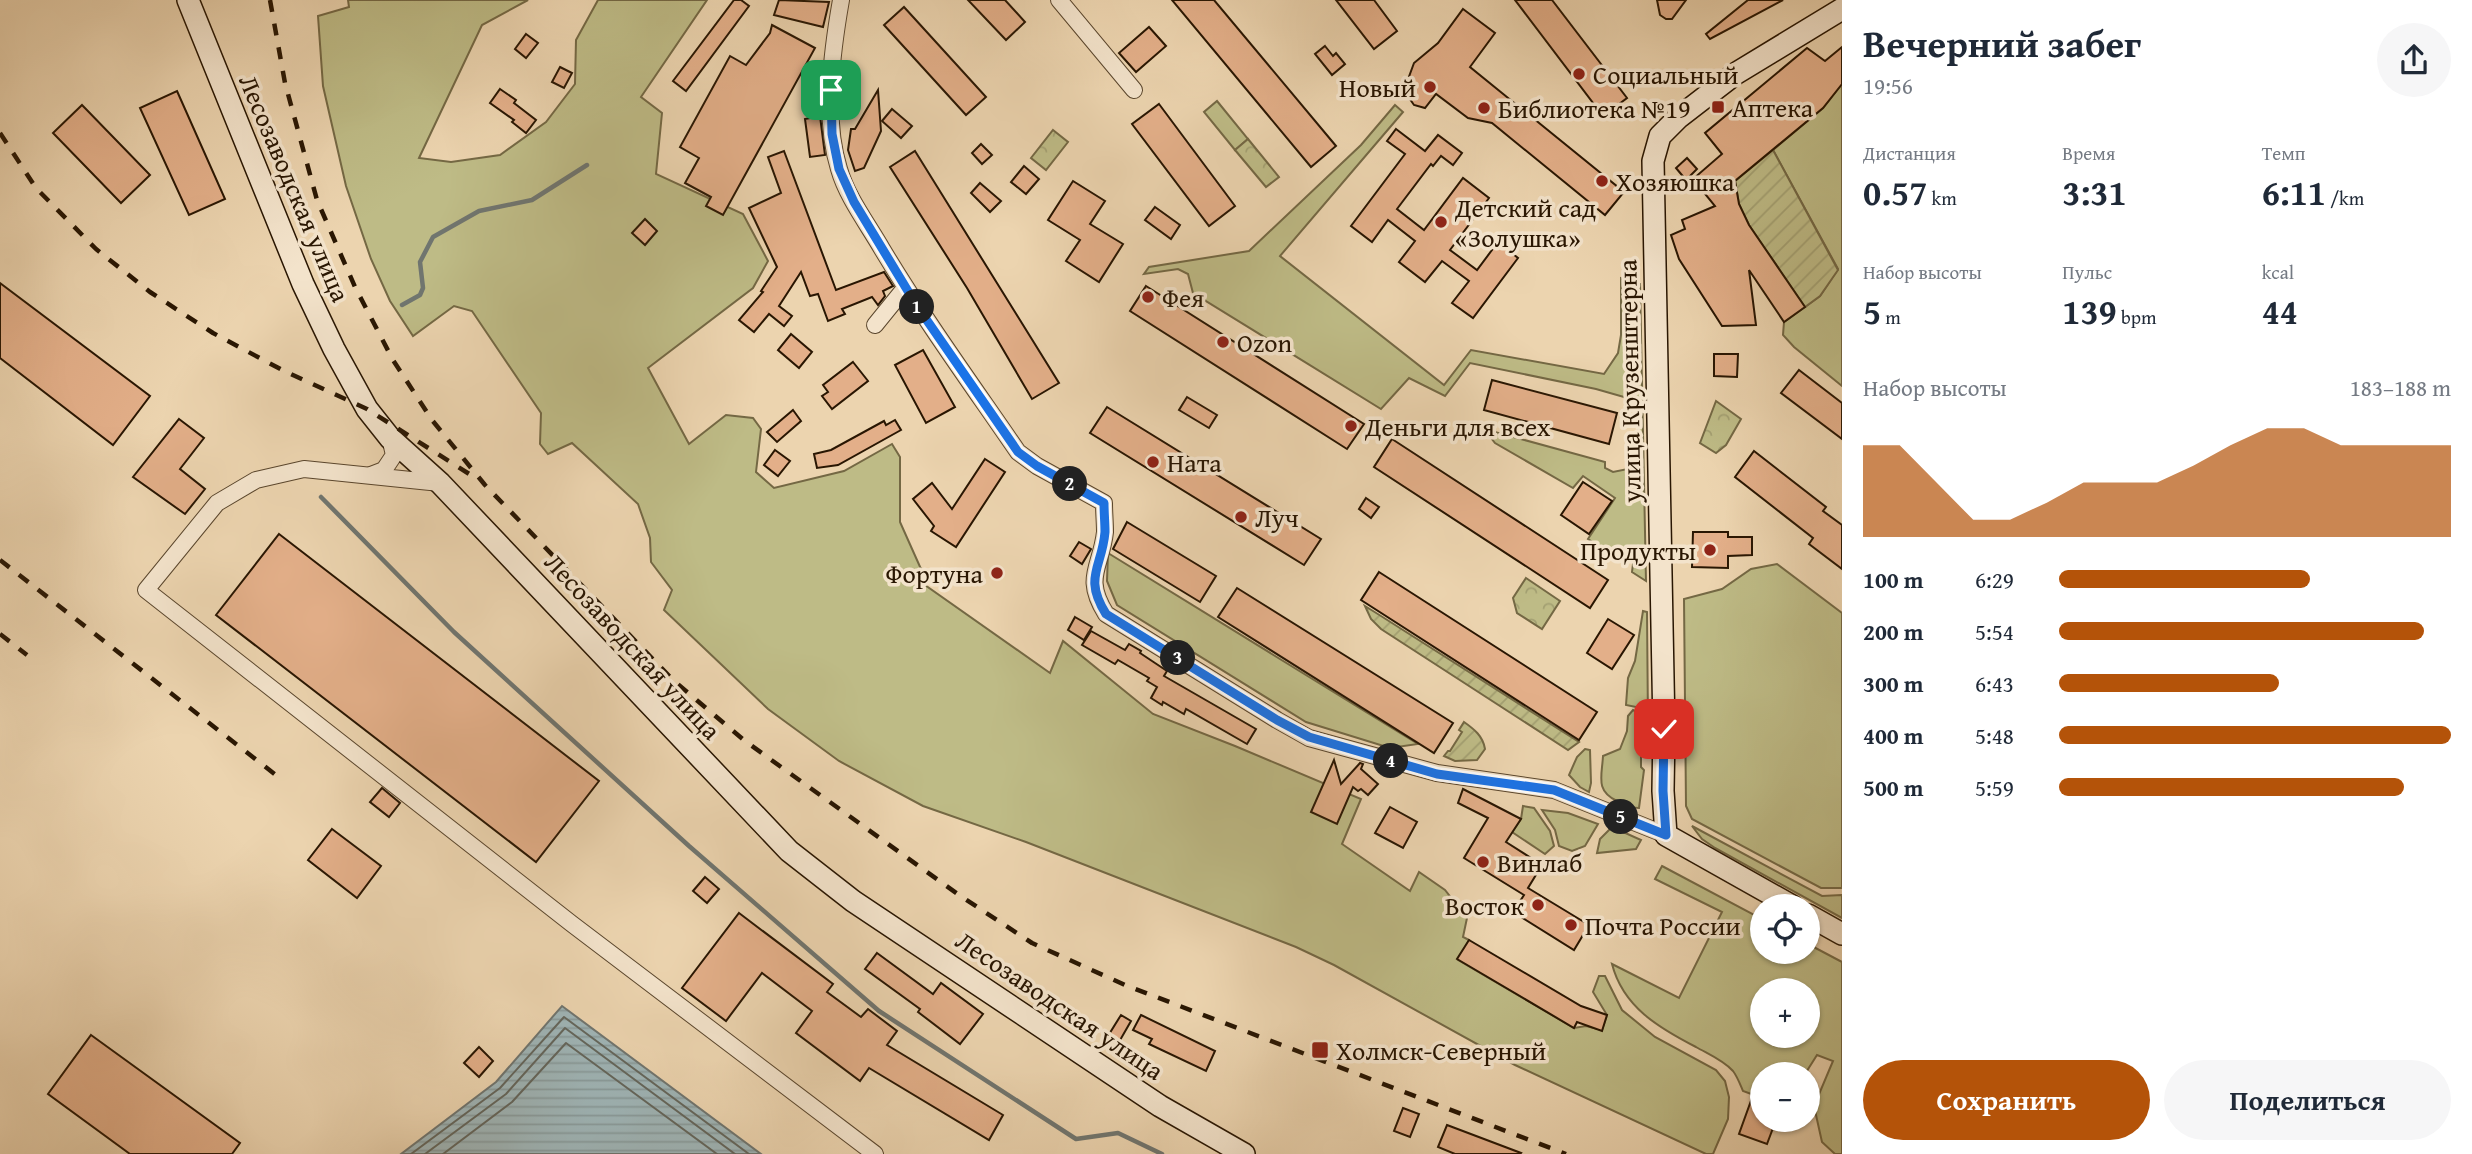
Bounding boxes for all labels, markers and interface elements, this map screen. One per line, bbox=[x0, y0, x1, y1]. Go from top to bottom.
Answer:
text: Вечерний забег bbox=[1863, 15, 2141, 71]
button: share bbox=[2377, 23, 2451, 97]
place label: Социальный bbox=[1593, 55, 1738, 94]
pin bbox=[801, 60, 861, 120]
marker: Социальный bbox=[1571, 66, 1587, 82]
street label: Лесозаводская улица bbox=[229, 68, 361, 308]
place label: Новый bbox=[1339, 68, 1416, 107]
text: 19:56 bbox=[1863, 69, 1913, 102]
icon: arrive bbox=[812, 71, 850, 109]
marker: Новый bbox=[1422, 79, 1438, 95]
place label: Аптека bbox=[1732, 88, 1814, 127]
place label: Библиотека №19 bbox=[1498, 89, 1691, 128]
marker: Аптека bbox=[1710, 99, 1726, 115]
marker: Библиотека №19 bbox=[1476, 100, 1492, 116]
text: Дистанция bbox=[1863, 139, 1956, 167]
text: Время bbox=[2062, 139, 2115, 167]
text: Темп bbox=[2262, 139, 2306, 167]
place label: Хозяюшка bbox=[1616, 162, 1735, 201]
text: 0.57 bbox=[1863, 167, 1927, 218]
text: 3:31 bbox=[2062, 167, 2127, 218]
text: 6:11 bbox=[2262, 167, 2326, 218]
marker: Хозяюшка bbox=[1594, 173, 1610, 189]
text: km bbox=[1927, 184, 1957, 212]
text: /km bbox=[2326, 184, 2364, 212]
place label: Детский сад «Золушка» bbox=[1454, 188, 1596, 257]
marker: Детский сад «Золушка» bbox=[1433, 214, 1449, 230]
street label: улица Крузенштерна bbox=[1607, 258, 1651, 504]
text: Набор высоты bbox=[1863, 258, 1982, 286]
text: Пульс bbox=[2062, 258, 2112, 286]
text: kcal bbox=[2262, 258, 2294, 286]
place label: Фея bbox=[1162, 278, 1204, 317]
text: 5 bbox=[1863, 286, 1881, 337]
text: 139 bbox=[2062, 286, 2117, 337]
text: 44 bbox=[2262, 286, 2298, 337]
marker: Фея bbox=[1140, 289, 1156, 305]
pin: 1 bbox=[900, 290, 934, 324]
text: 1 bbox=[912, 292, 921, 320]
text: m bbox=[1881, 303, 1901, 331]
text: bpm bbox=[2117, 303, 2157, 331]
place label: Ozon bbox=[1237, 323, 1292, 362]
marker: Ozon bbox=[1215, 334, 1231, 350]
text: Набор высоты bbox=[1863, 371, 2007, 404]
text: 183–188 m bbox=[2350, 371, 2451, 404]
place label: Деньги для всех bbox=[1364, 407, 1551, 446]
marker: Деньги для всех bbox=[1343, 418, 1359, 434]
place label: Ната bbox=[1167, 443, 1222, 482]
marker: Ната bbox=[1145, 454, 1161, 470]
pin: 2 bbox=[1052, 466, 1088, 502]
text: 2 bbox=[1065, 469, 1074, 497]
place label: Луч bbox=[1255, 498, 1299, 537]
marker: Луч bbox=[1233, 509, 1249, 525]
place label: Продукты bbox=[1580, 531, 1696, 570]
marker: Продукты bbox=[1702, 542, 1718, 558]
street label: Лесозаводская улица bbox=[536, 544, 731, 749]
place label: Фортуна bbox=[886, 554, 984, 593]
text: 100 m bbox=[1863, 563, 1924, 596]
text: 6:29 bbox=[1975, 563, 2014, 596]
marker: Фортуна bbox=[989, 565, 1005, 581]
text: 200 m bbox=[1863, 615, 1924, 648]
text: 5:54 bbox=[1975, 615, 2014, 648]
pin: 3 bbox=[1160, 640, 1196, 676]
text: 3 bbox=[1173, 643, 1182, 671]
text: 300 m bbox=[1863, 667, 1924, 700]
text: 6:43 bbox=[1975, 667, 2014, 700]
pin bbox=[1634, 699, 1694, 759]
icon: check bbox=[1645, 710, 1683, 748]
text: 400 m bbox=[1863, 719, 1924, 752]
text: 5:48 bbox=[1975, 719, 2014, 752]
pin: 4 bbox=[1374, 744, 1408, 778]
text: 4 bbox=[1386, 746, 1395, 774]
text: 500 m bbox=[1863, 771, 1924, 804]
text: 5:59 bbox=[1975, 771, 2014, 804]
pin: 5 bbox=[1604, 800, 1638, 834]
text: 5 bbox=[1616, 802, 1625, 830]
place label: Винлаб bbox=[1497, 843, 1582, 882]
marker: Винлаб bbox=[1475, 854, 1491, 870]
place label: Восток bbox=[1445, 886, 1524, 925]
map controls bbox=[1750, 894, 1820, 1132]
button: locate bbox=[1750, 894, 1820, 964]
marker: Восток bbox=[1530, 897, 1546, 913]
place label: Почта России bbox=[1585, 906, 1741, 945]
marker: Почта России bbox=[1563, 917, 1579, 933]
street label: Лесозаводская улица bbox=[948, 921, 1172, 1090]
button: + bbox=[1750, 978, 1820, 1048]
place label: Холмск-Северный bbox=[1336, 1031, 1546, 1070]
marker: Холмск-Северный bbox=[1310, 1040, 1330, 1060]
button: Сохранить bbox=[1863, 1060, 2150, 1140]
button: Поделиться bbox=[2164, 1060, 2451, 1140]
button: − bbox=[1750, 1062, 1820, 1132]

